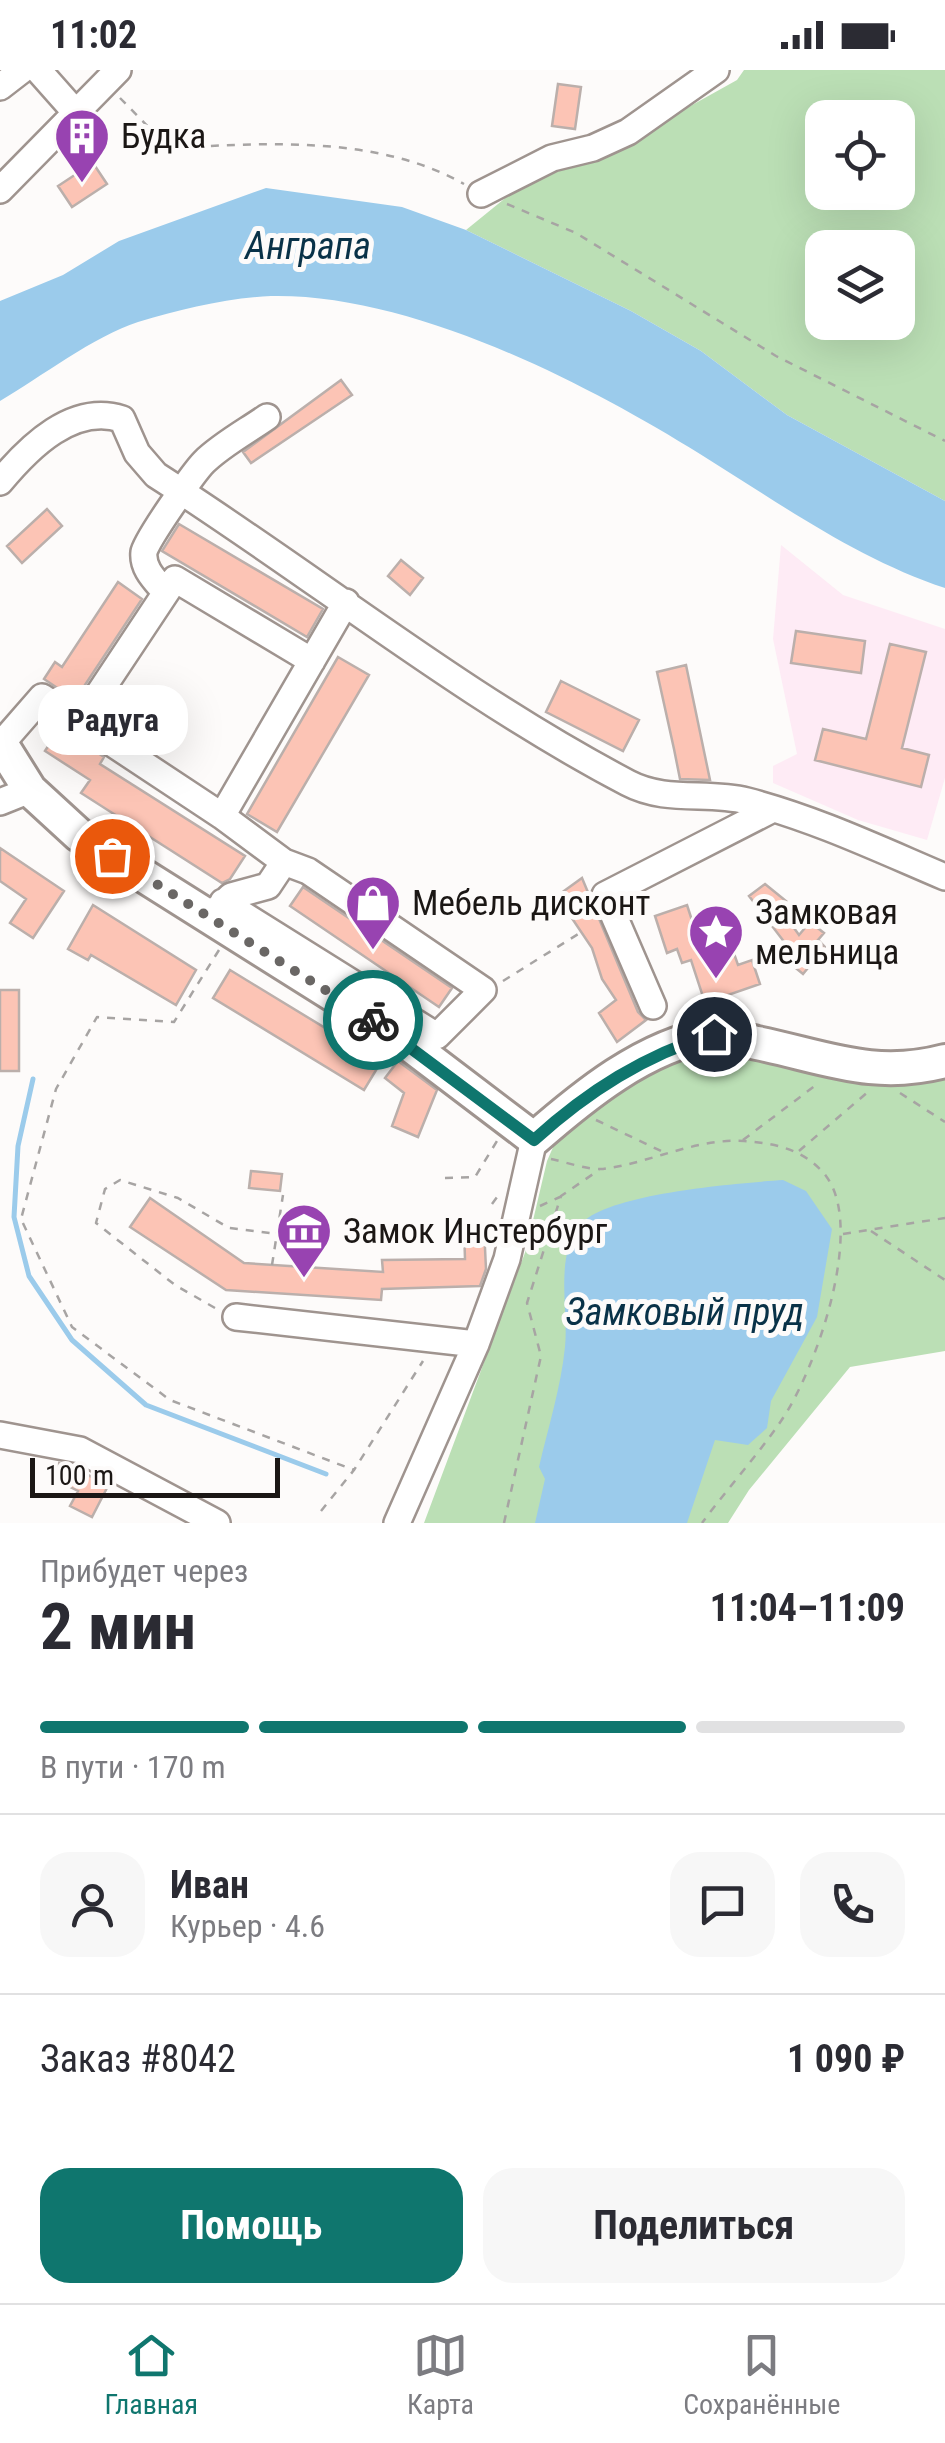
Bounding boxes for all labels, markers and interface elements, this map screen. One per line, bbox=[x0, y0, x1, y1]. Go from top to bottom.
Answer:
text: 11:02 bbox=[50, 13, 137, 57]
map controls bbox=[805, 100, 915, 340]
button: locate bbox=[805, 100, 915, 210]
building icon: Будка bbox=[52, 106, 112, 185]
place label: Будка bbox=[121, 116, 206, 157]
water label: Анграпа bbox=[243, 224, 371, 268]
button: layers bbox=[805, 230, 915, 340]
callout: Радуга bbox=[37, 686, 187, 756]
text: Радуга bbox=[67, 701, 159, 739]
pin bbox=[70, 814, 155, 899]
icon: bag bbox=[85, 829, 140, 884]
shop icon: Мебель дисконт bbox=[343, 873, 403, 952]
place label: Мебель дисконт bbox=[412, 883, 650, 924]
place label: Замковая мельница bbox=[755, 892, 899, 973]
place icon: Замковая мельница bbox=[686, 902, 746, 981]
courier bbox=[323, 970, 423, 1070]
pin bbox=[672, 992, 757, 1077]
icon: bike bbox=[346, 993, 401, 1048]
icon: home bbox=[687, 1007, 742, 1062]
museum icon: Замок Инстербург bbox=[274, 1201, 334, 1280]
place label: Замок Инстербург bbox=[343, 1211, 608, 1252]
water label: Замковый пруд bbox=[566, 1290, 804, 1334]
scale bar bbox=[30, 1453, 280, 1498]
text: 100 m bbox=[45, 1459, 114, 1492]
text: Прибудет через bbox=[40, 1552, 248, 1590]
text: 11:04–11:09 bbox=[710, 1586, 905, 1630]
text: 2 мин bbox=[40, 1589, 196, 1665]
text: В пути · 170 m bbox=[40, 1748, 226, 1786]
button: person bbox=[40, 1852, 145, 1957]
button: chat bbox=[670, 1852, 775, 1957]
button: phone bbox=[800, 1852, 905, 1957]
text: Иван bbox=[170, 1863, 249, 1907]
text: Курьер · 4.6 bbox=[170, 1907, 325, 1945]
text: Заказ #8042 bbox=[40, 2037, 236, 2081]
text: 1 090 ₽ bbox=[787, 2037, 905, 2081]
button: Помощь bbox=[40, 2168, 463, 2283]
button: Поделиться bbox=[483, 2168, 905, 2283]
tab: Главная bbox=[105, 2328, 198, 2421]
tab: Карта bbox=[407, 2328, 474, 2421]
tab: Сохранённые bbox=[683, 2328, 840, 2421]

